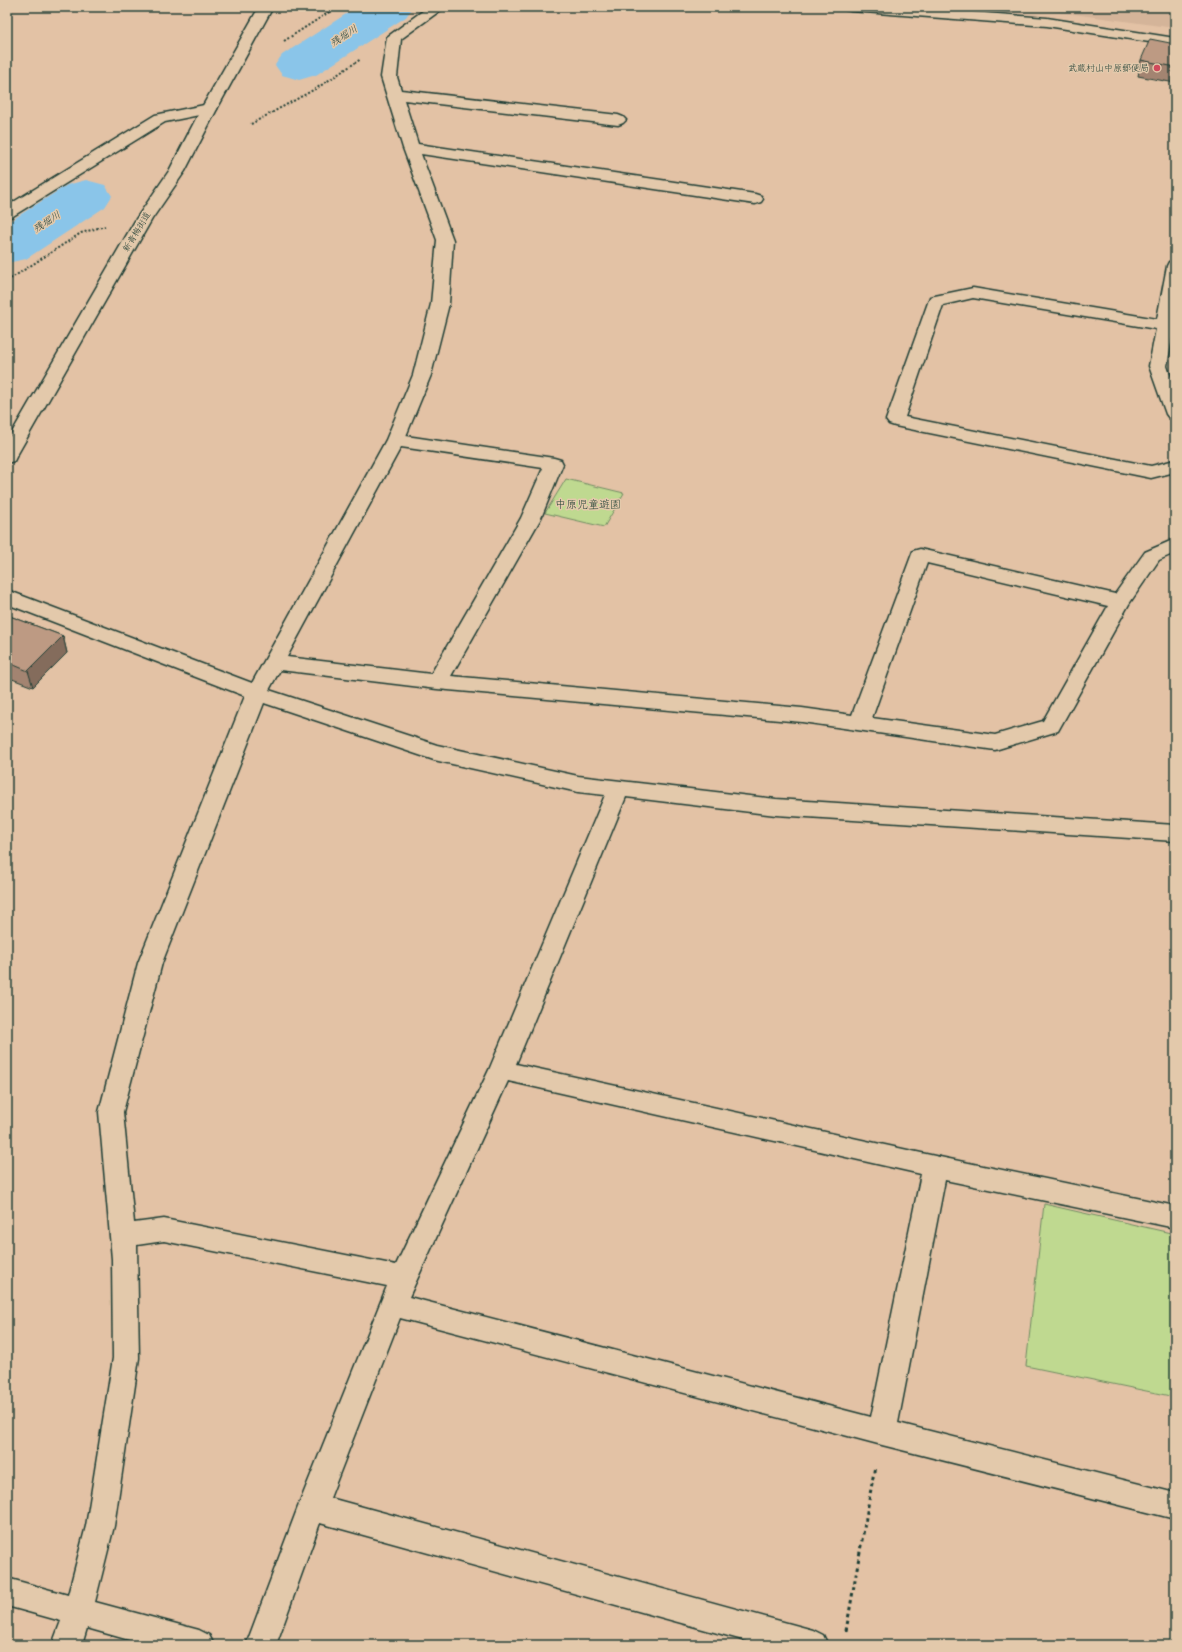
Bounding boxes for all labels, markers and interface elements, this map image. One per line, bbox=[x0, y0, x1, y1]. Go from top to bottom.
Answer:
water label: 残堀川 bbox=[328, 23, 360, 49]
place label: 武蔵村山中原郵便局 bbox=[1068, 63, 1149, 74]
marker: 武蔵村山中原郵便局 bbox=[1152, 63, 1162, 73]
water label: 残堀川 bbox=[31, 209, 63, 235]
street label: 新青梅街道 bbox=[121, 210, 153, 254]
park label: 中原児童遊園 bbox=[555, 498, 621, 511]

